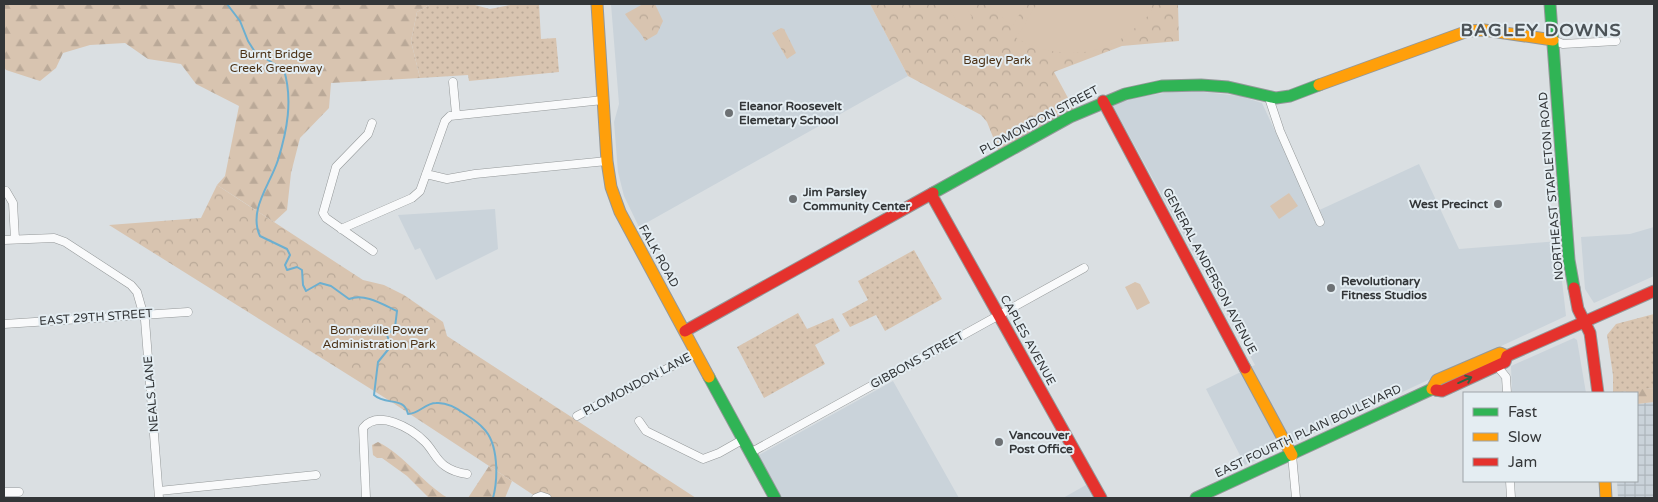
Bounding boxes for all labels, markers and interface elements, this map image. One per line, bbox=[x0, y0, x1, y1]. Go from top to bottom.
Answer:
district label: BAGLEY DOWNS bbox=[1460, 19, 1622, 41]
park label: Burnt Bridge Creek Greenway bbox=[230, 47, 323, 75]
park label: Bagley Park bbox=[963, 53, 1031, 67]
street label: PLOMONDON STREET bbox=[977, 82, 1101, 157]
street label: NORTHEAST STAPLETON ROAD bbox=[1536, 91, 1566, 281]
place label: Eleanor Roosevelt Elemetary School bbox=[739, 99, 842, 128]
marker: Eleanor Roosevelt Elemetary School bbox=[723, 107, 735, 119]
place label: Jim Parsley Community Center bbox=[802, 185, 911, 214]
street label: GENERAL ANDERSON AVENUE bbox=[1160, 186, 1260, 357]
marker: Jim Parsley Community Center bbox=[787, 193, 799, 205]
place label: West Precinct bbox=[1409, 197, 1488, 211]
marker: West Precinct bbox=[1492, 198, 1504, 210]
street label: FALK ROAD bbox=[636, 222, 682, 290]
place label: Revolutionary Fitness Studios bbox=[1341, 274, 1427, 302]
marker: Revolutionary Fitness Studios bbox=[1325, 282, 1337, 294]
street label: CAPLES AVENUE bbox=[997, 292, 1059, 388]
street label: EAST 29TH STREET bbox=[39, 306, 154, 328]
park label: Bonneville Power Administration Park bbox=[322, 323, 436, 351]
street label: GIBBONS STREET bbox=[868, 328, 967, 391]
street label: PLOMONDON LANE bbox=[581, 349, 694, 418]
street label: NEALS LANE bbox=[141, 355, 161, 433]
one-way arrow bbox=[1457, 375, 1472, 385]
street label: EAST FOURTH PLAIN BOULEVARD bbox=[1213, 382, 1403, 480]
legend bbox=[1463, 392, 1638, 482]
text: Fast bbox=[1508, 403, 1538, 421]
place label: Vancouver Post Office bbox=[1009, 428, 1073, 456]
text: Slow bbox=[1508, 428, 1542, 446]
marker: Vancouver Post Office bbox=[993, 436, 1005, 448]
text: Jam bbox=[1508, 453, 1537, 471]

